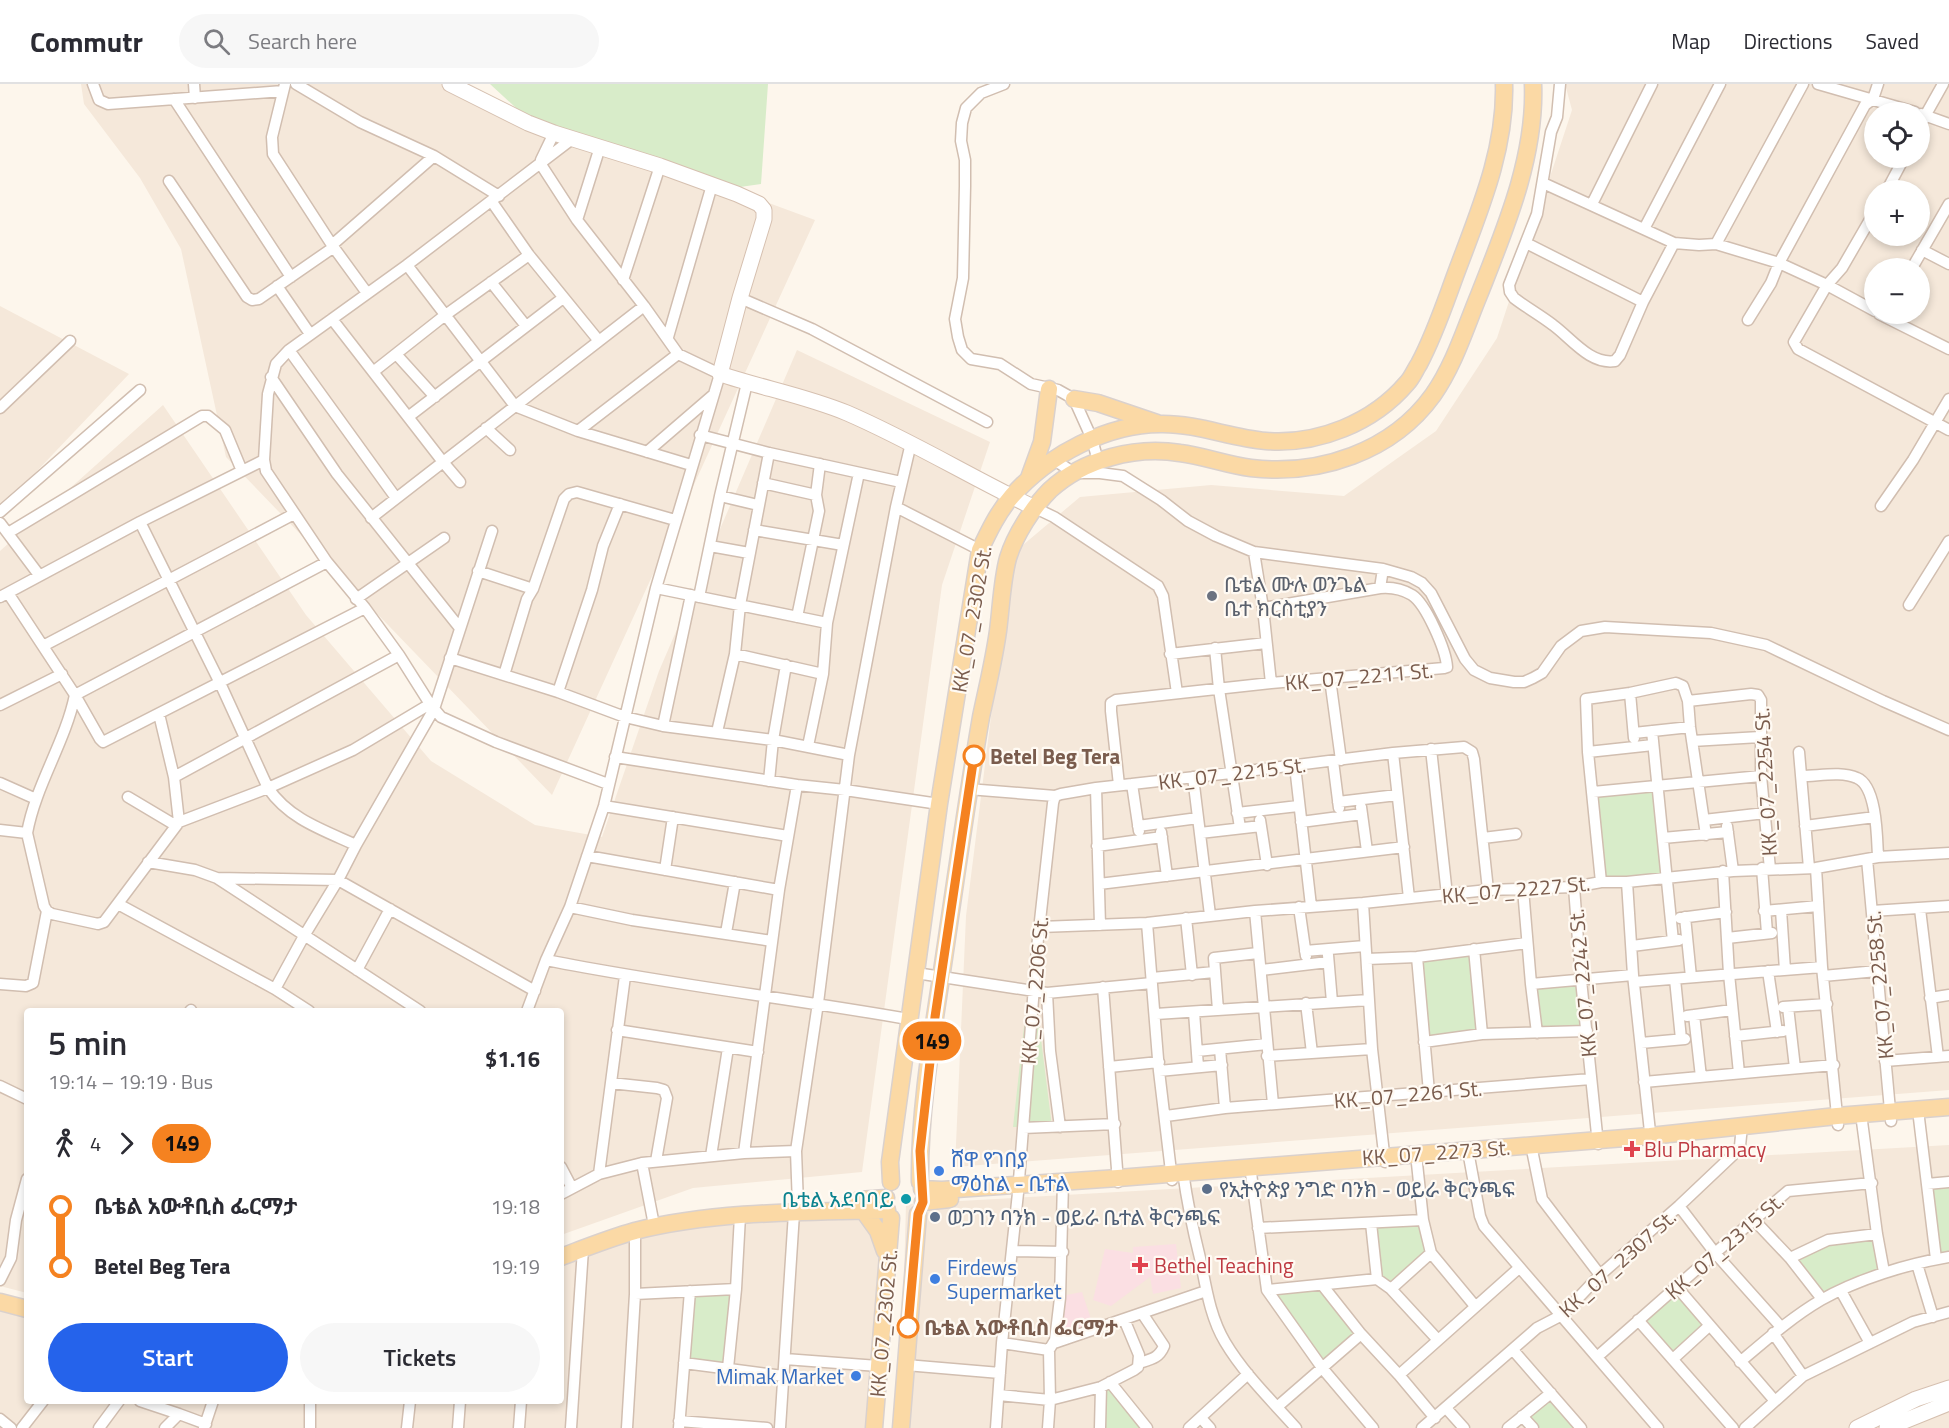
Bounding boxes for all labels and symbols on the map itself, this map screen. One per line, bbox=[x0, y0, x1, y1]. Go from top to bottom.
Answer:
street label: KK_07_2302 St. bbox=[942, 543, 1000, 695]
place label: ቤቴል ሙሉ ወንጌል ቤተ ክርስቲያን bbox=[1224, 568, 1367, 624]
marker: ቤቴል ሙሉ ወንጌል ቤተ ክርስቲያን bbox=[1205, 589, 1219, 603]
street label: KK_07_2211 St. bbox=[1284, 654, 1434, 698]
street label: KK_07_2254 St. bbox=[1745, 707, 1785, 857]
place label: Betel Beg Tera bbox=[990, 740, 1121, 772]
marker: Betel Beg Tera bbox=[963, 745, 985, 767]
street label: KK_07_2215 St. bbox=[1156, 748, 1308, 798]
street label: KK_07_2227 St. bbox=[1441, 867, 1591, 911]
street label: KK_07_2242 St. bbox=[1560, 908, 1604, 1058]
street label: KK_07_2258 St. bbox=[1857, 910, 1901, 1060]
street label: KK_07_2206 St. bbox=[1012, 915, 1056, 1065]
line badge: 149 bbox=[898, 1022, 966, 1060]
street label: KK_07_2261 St. bbox=[1333, 1072, 1483, 1116]
street label: KK_07_2273 St. bbox=[1361, 1131, 1511, 1173]
place label: Blu Pharmacy bbox=[1644, 1133, 1766, 1165]
marker: Blu Pharmacy bbox=[1625, 1142, 1639, 1156]
place label: ሸዋ የገበያ ማዕከል - ቤተል bbox=[951, 1143, 1070, 1199]
marker: ሸዋ የገበያ ማዕከል - ቤተል bbox=[932, 1164, 946, 1178]
place label: የኢትዮጵያ ንግድ ባንክ - ወይራ ቅርንጫፍ bbox=[1219, 1173, 1515, 1205]
marker: የኢትዮጵያ ንግድ ባንክ - ወይራ ቅርንጫፍ bbox=[1200, 1182, 1214, 1196]
place label: ቤቴል አደባባይ bbox=[782, 1183, 894, 1215]
street label: KK_07_2315 St. bbox=[1657, 1185, 1791, 1307]
marker: ቤቴል አደባባይ bbox=[899, 1192, 913, 1206]
place label: ወጋገን ባንክ - ወይራ ቤተል ቅርንጫፍ bbox=[947, 1201, 1220, 1233]
street label: KK_07_2307 St. bbox=[1551, 1201, 1683, 1325]
marker: ወጋገን ባንክ - ወይራ ቤተል ቅርንጫፍ bbox=[928, 1210, 942, 1224]
street label: KK_07_2302 St. bbox=[861, 1248, 905, 1398]
place label: Bethel Teaching bbox=[1154, 1249, 1294, 1281]
place label: Firdews Supermarket bbox=[947, 1251, 1062, 1307]
marker: Bethel Teaching bbox=[1131, 1256, 1149, 1274]
marker: Firdews Supermarket bbox=[928, 1272, 942, 1286]
place label: ቤቴል አውቶቢስ ፌርማታ bbox=[924, 1311, 1119, 1343]
marker: ቤቴል አውቶቢስ ፌርማታ bbox=[897, 1316, 919, 1338]
place label: Mimak Market bbox=[716, 1360, 845, 1392]
marker: Mimak Market bbox=[849, 1369, 863, 1383]

